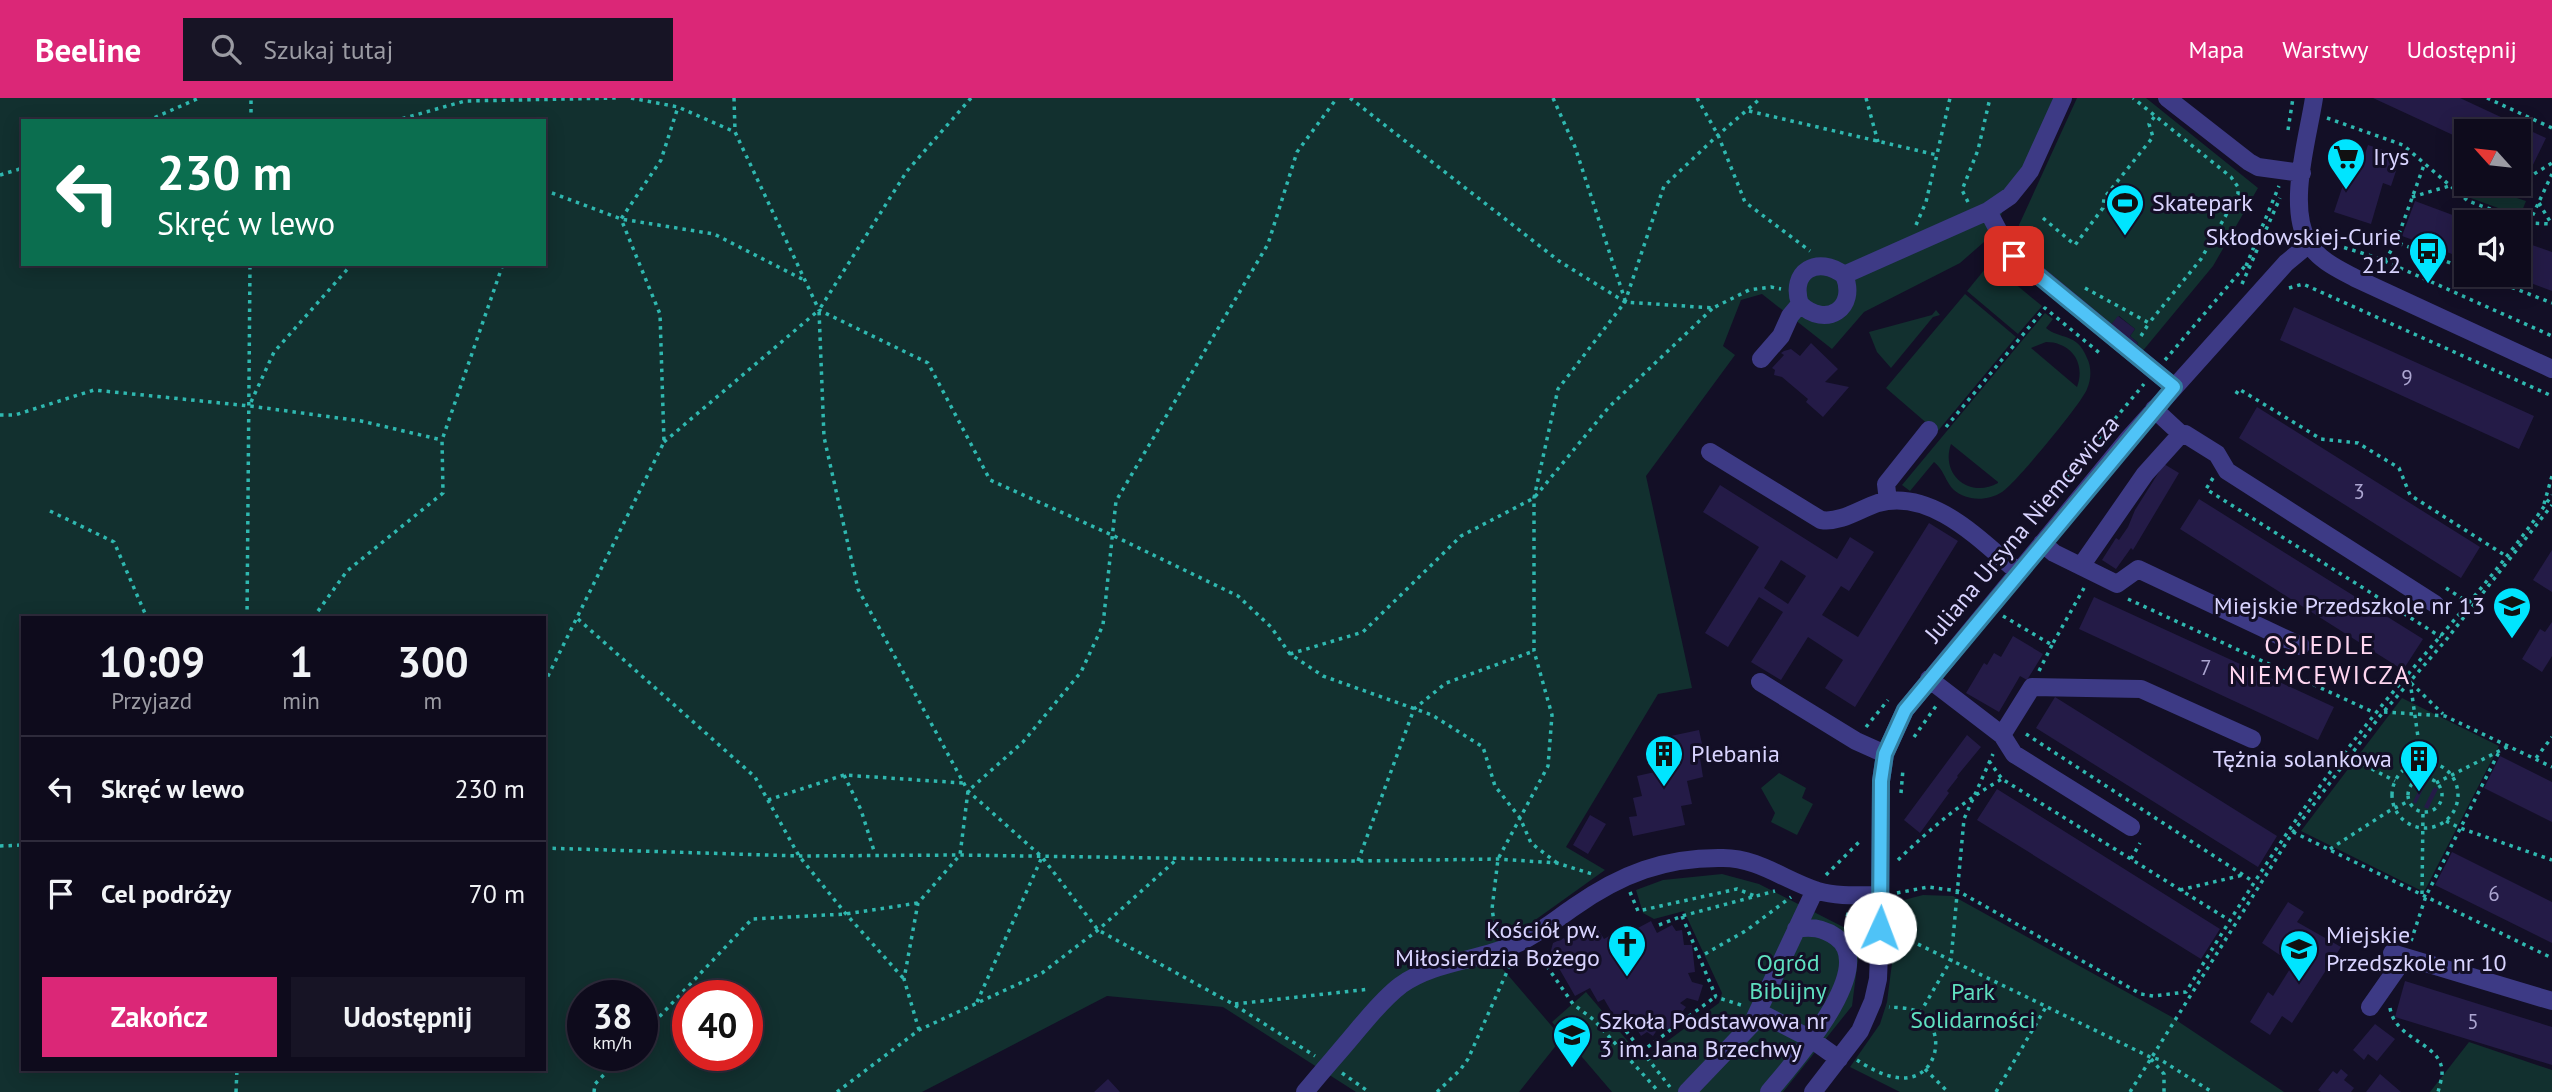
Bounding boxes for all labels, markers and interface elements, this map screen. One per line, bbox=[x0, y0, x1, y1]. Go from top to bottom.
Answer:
search box bbox=[183, 18, 673, 81]
text: Beeline bbox=[35, 28, 141, 71]
icon: search bbox=[207, 30, 245, 68]
text: Szukaj tutaj bbox=[263, 33, 393, 66]
text: Mapa bbox=[2189, 34, 2244, 65]
text: Warstwy bbox=[2282, 34, 2368, 65]
text: Udostępnij bbox=[2406, 34, 2517, 65]
north arrow bbox=[2454, 119, 2530, 196]
map controls bbox=[2454, 119, 2531, 287]
supermarket icon: Irys bbox=[2325, 136, 2367, 191]
text: 230 m bbox=[157, 140, 292, 204]
place label: Irys bbox=[2373, 141, 2409, 172]
icon: left bbox=[42, 147, 133, 238]
sports icon: Skatepark bbox=[2104, 182, 2146, 237]
place label: Skatepark bbox=[2152, 187, 2253, 218]
text: Skręć w lewo bbox=[157, 202, 335, 244]
button: sound bbox=[2454, 210, 2531, 287]
place label: Skłodowskiej-Curie 212 bbox=[2205, 221, 2401, 280]
pin bbox=[1984, 226, 2044, 286]
bus stop icon: Skłodowskiej-Curie 212 bbox=[2407, 230, 2449, 285]
icon: arrive bbox=[1995, 237, 2033, 275]
house number: 9 bbox=[2401, 364, 2413, 391]
street label: Juliana Ursyna Niemcewicza bbox=[1917, 409, 2126, 649]
house number: 3 bbox=[2353, 478, 2365, 505]
school or university icon: Miejskie Przedszkole nr 13 bbox=[2491, 585, 2533, 640]
place label: Miejskie Przedszkole nr 13 bbox=[2214, 590, 2485, 621]
district label: OSIEDLE NIEMCEWICZA bbox=[2229, 628, 2411, 691]
text: 10:09 bbox=[98, 634, 205, 689]
text: 1 bbox=[289, 634, 313, 689]
text: 300 bbox=[397, 634, 469, 689]
house number: 7 bbox=[2200, 654, 2212, 681]
text: Przyjazd bbox=[111, 686, 192, 715]
text: min bbox=[282, 686, 320, 715]
text: m bbox=[424, 686, 442, 715]
building icon: Plebania bbox=[1643, 733, 1685, 788]
place label: Plebania bbox=[1691, 738, 1780, 769]
building icon: Tężnia solankowa bbox=[2398, 738, 2440, 793]
place label: Tężnia solankowa bbox=[2213, 743, 2392, 774]
icon: left bbox=[42, 770, 80, 808]
text: Skręć w lewo bbox=[101, 772, 245, 805]
text: 230 m bbox=[454, 772, 525, 805]
icon: arrive bbox=[42, 875, 80, 913]
text: Cel podróży bbox=[101, 877, 231, 910]
text: 70 m bbox=[469, 877, 525, 910]
house number: 6 bbox=[2488, 880, 2500, 907]
position arrow bbox=[1843, 891, 1917, 965]
place label: Kościół pw. Miłosierdzia Bożego bbox=[1395, 914, 1600, 973]
place label: Miejskie Przedszkole nr 10 bbox=[2326, 919, 2507, 978]
church icon: Kościół pw. Miłosierdzia Bożego bbox=[1606, 923, 1648, 978]
school or university icon: Miejskie Przedszkole nr 10 bbox=[2278, 928, 2320, 983]
park label: Ogród Biblijny bbox=[1749, 947, 1827, 1006]
park label: Park Solidarności bbox=[1910, 976, 2036, 1035]
button: Zakończ bbox=[42, 977, 277, 1057]
button: Udostępnij bbox=[291, 977, 525, 1057]
speed limit sign: 40 bbox=[672, 980, 763, 1071]
text: 38 bbox=[593, 993, 632, 1039]
place label: Szkoła Podstawowa nr 3 im. Jana Brzechwy bbox=[1599, 1005, 1828, 1064]
house number: 5 bbox=[2467, 1008, 2479, 1035]
school or university icon: Szkoła Podstawowa nr 3 im. Jana Brzechwy bbox=[1551, 1014, 1593, 1069]
text: km/h bbox=[593, 1031, 632, 1054]

